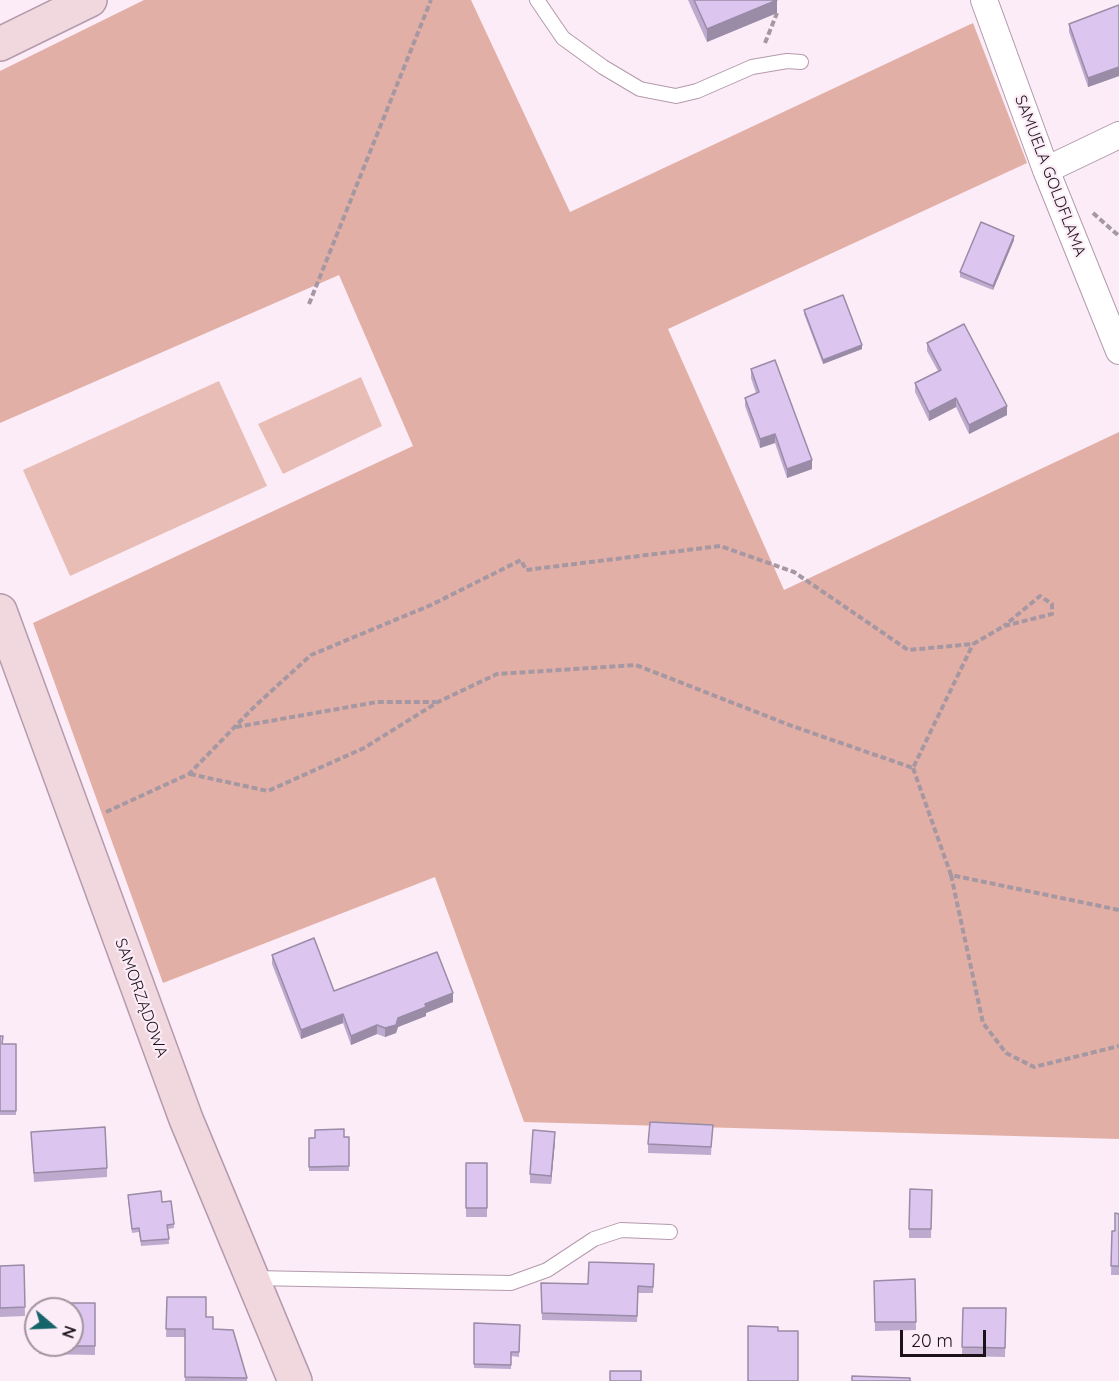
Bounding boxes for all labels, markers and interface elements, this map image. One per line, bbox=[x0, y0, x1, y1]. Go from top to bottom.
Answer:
street label: SAMUELA GOLDFLAMA bbox=[1010, 93, 1090, 259]
street label: SAMORZĄDOWA bbox=[111, 936, 171, 1060]
north arrow bbox=[24, 1297, 84, 1357]
scale bar bbox=[903, 1318, 988, 1356]
text: N bbox=[58, 1323, 81, 1341]
text: 20 m bbox=[911, 1329, 953, 1352]

